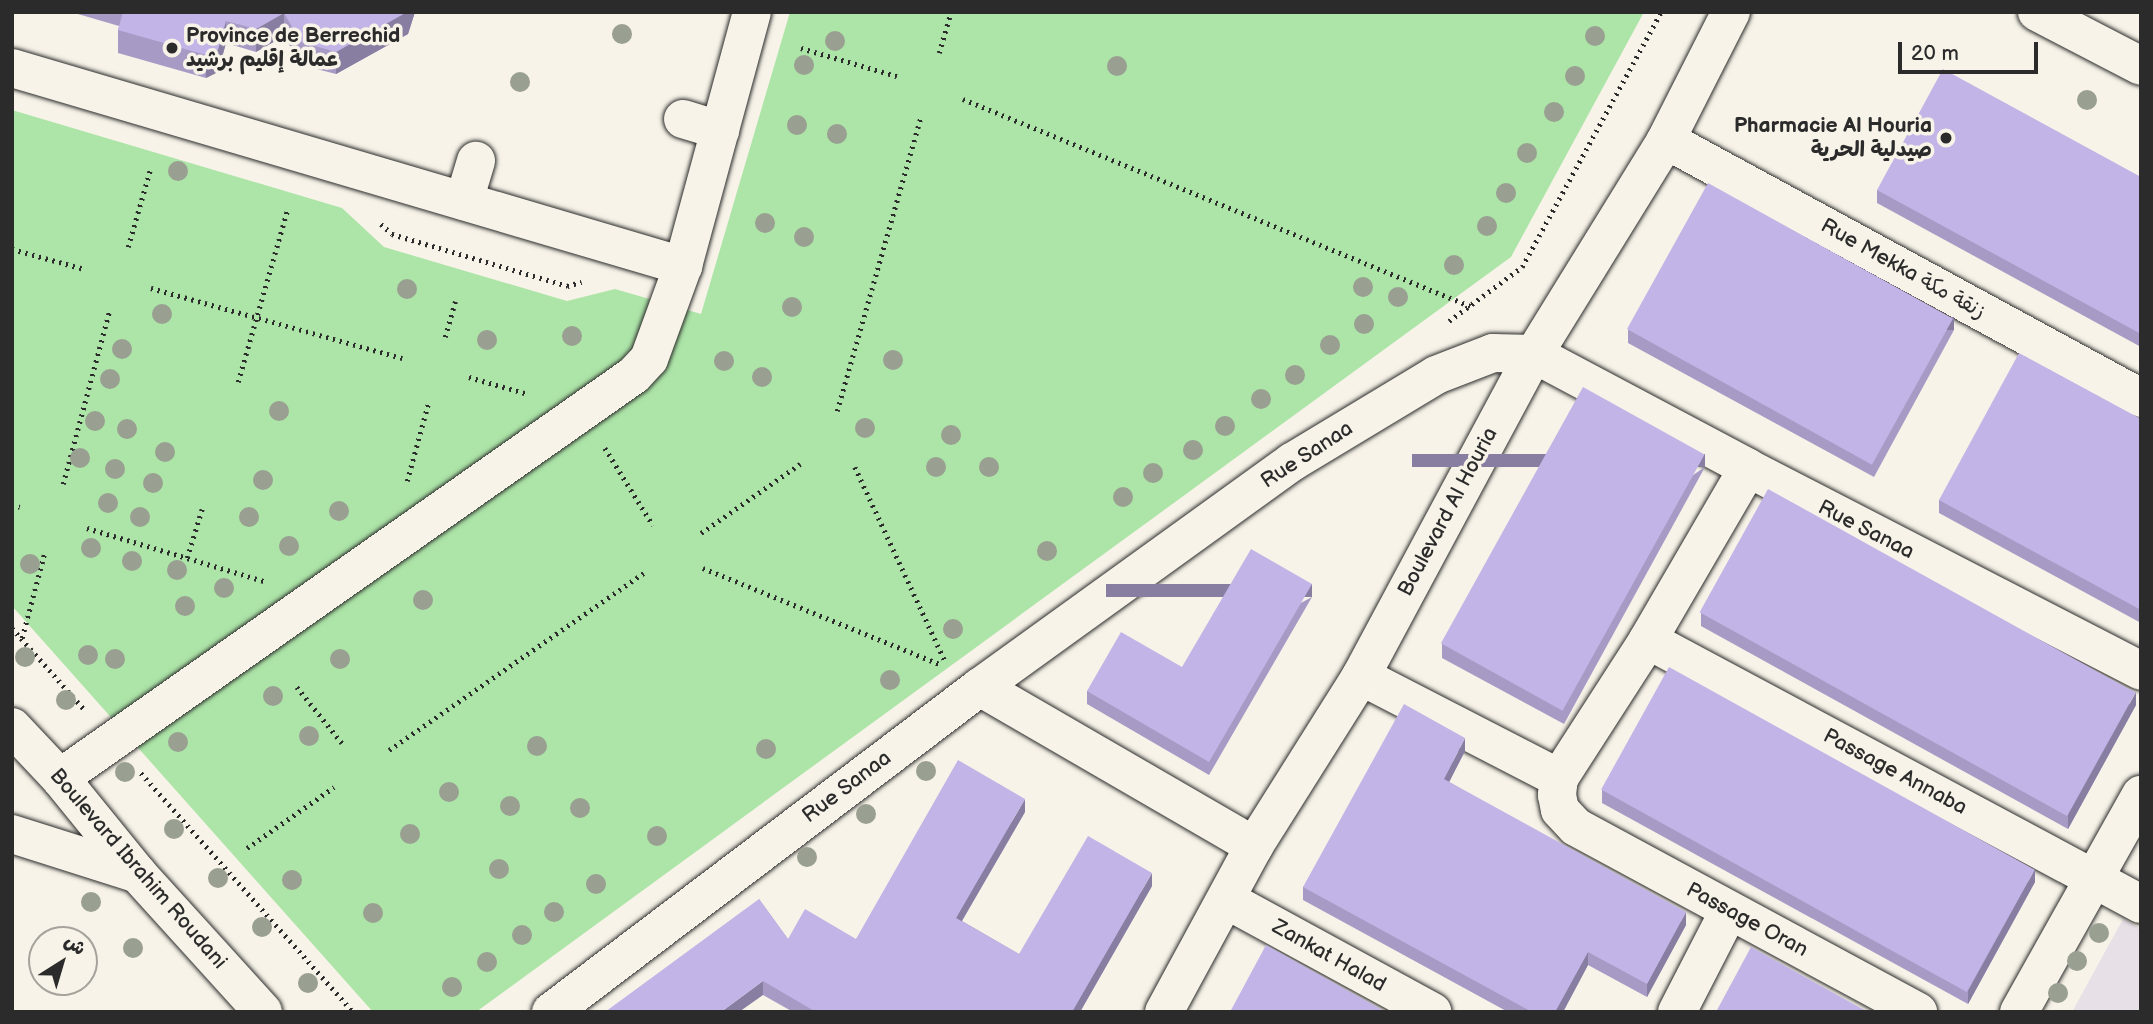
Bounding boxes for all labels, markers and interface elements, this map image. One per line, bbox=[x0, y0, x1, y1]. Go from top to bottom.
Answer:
place label: Province de Berrechid عمالة إقليم برشيد bbox=[186, 23, 400, 73]
scale bar bbox=[1901, 28, 2041, 72]
marker: Province de Berrechid عمالة إقليم برشيد bbox=[164, 40, 180, 56]
text: 20 m bbox=[1911, 41, 1959, 66]
place label: Pharmacie Al Houria صيدلية الحرية bbox=[1734, 113, 1932, 163]
marker: Pharmacie Al Houria صيدلية الحرية bbox=[1938, 130, 1954, 146]
street label: Rue Mekka زنقة مكة bbox=[1816, 213, 1990, 325]
street label: Rue Sanaa bbox=[1256, 416, 1358, 494]
street label: Boulevard Al Houria bbox=[1393, 423, 1503, 601]
street label: Rue Sanaa bbox=[1814, 495, 1918, 565]
street label: Passage Annaba bbox=[1819, 723, 1971, 821]
street label: Rue Sanaa bbox=[798, 745, 896, 829]
street label: Boulevard Ibrahim Roudani bbox=[44, 764, 232, 974]
street label: Passage Oran bbox=[1682, 877, 1812, 963]
street label: Zankat Halad bbox=[1268, 914, 1390, 998]
north arrow bbox=[28, 926, 98, 996]
text: ش bbox=[59, 930, 90, 961]

